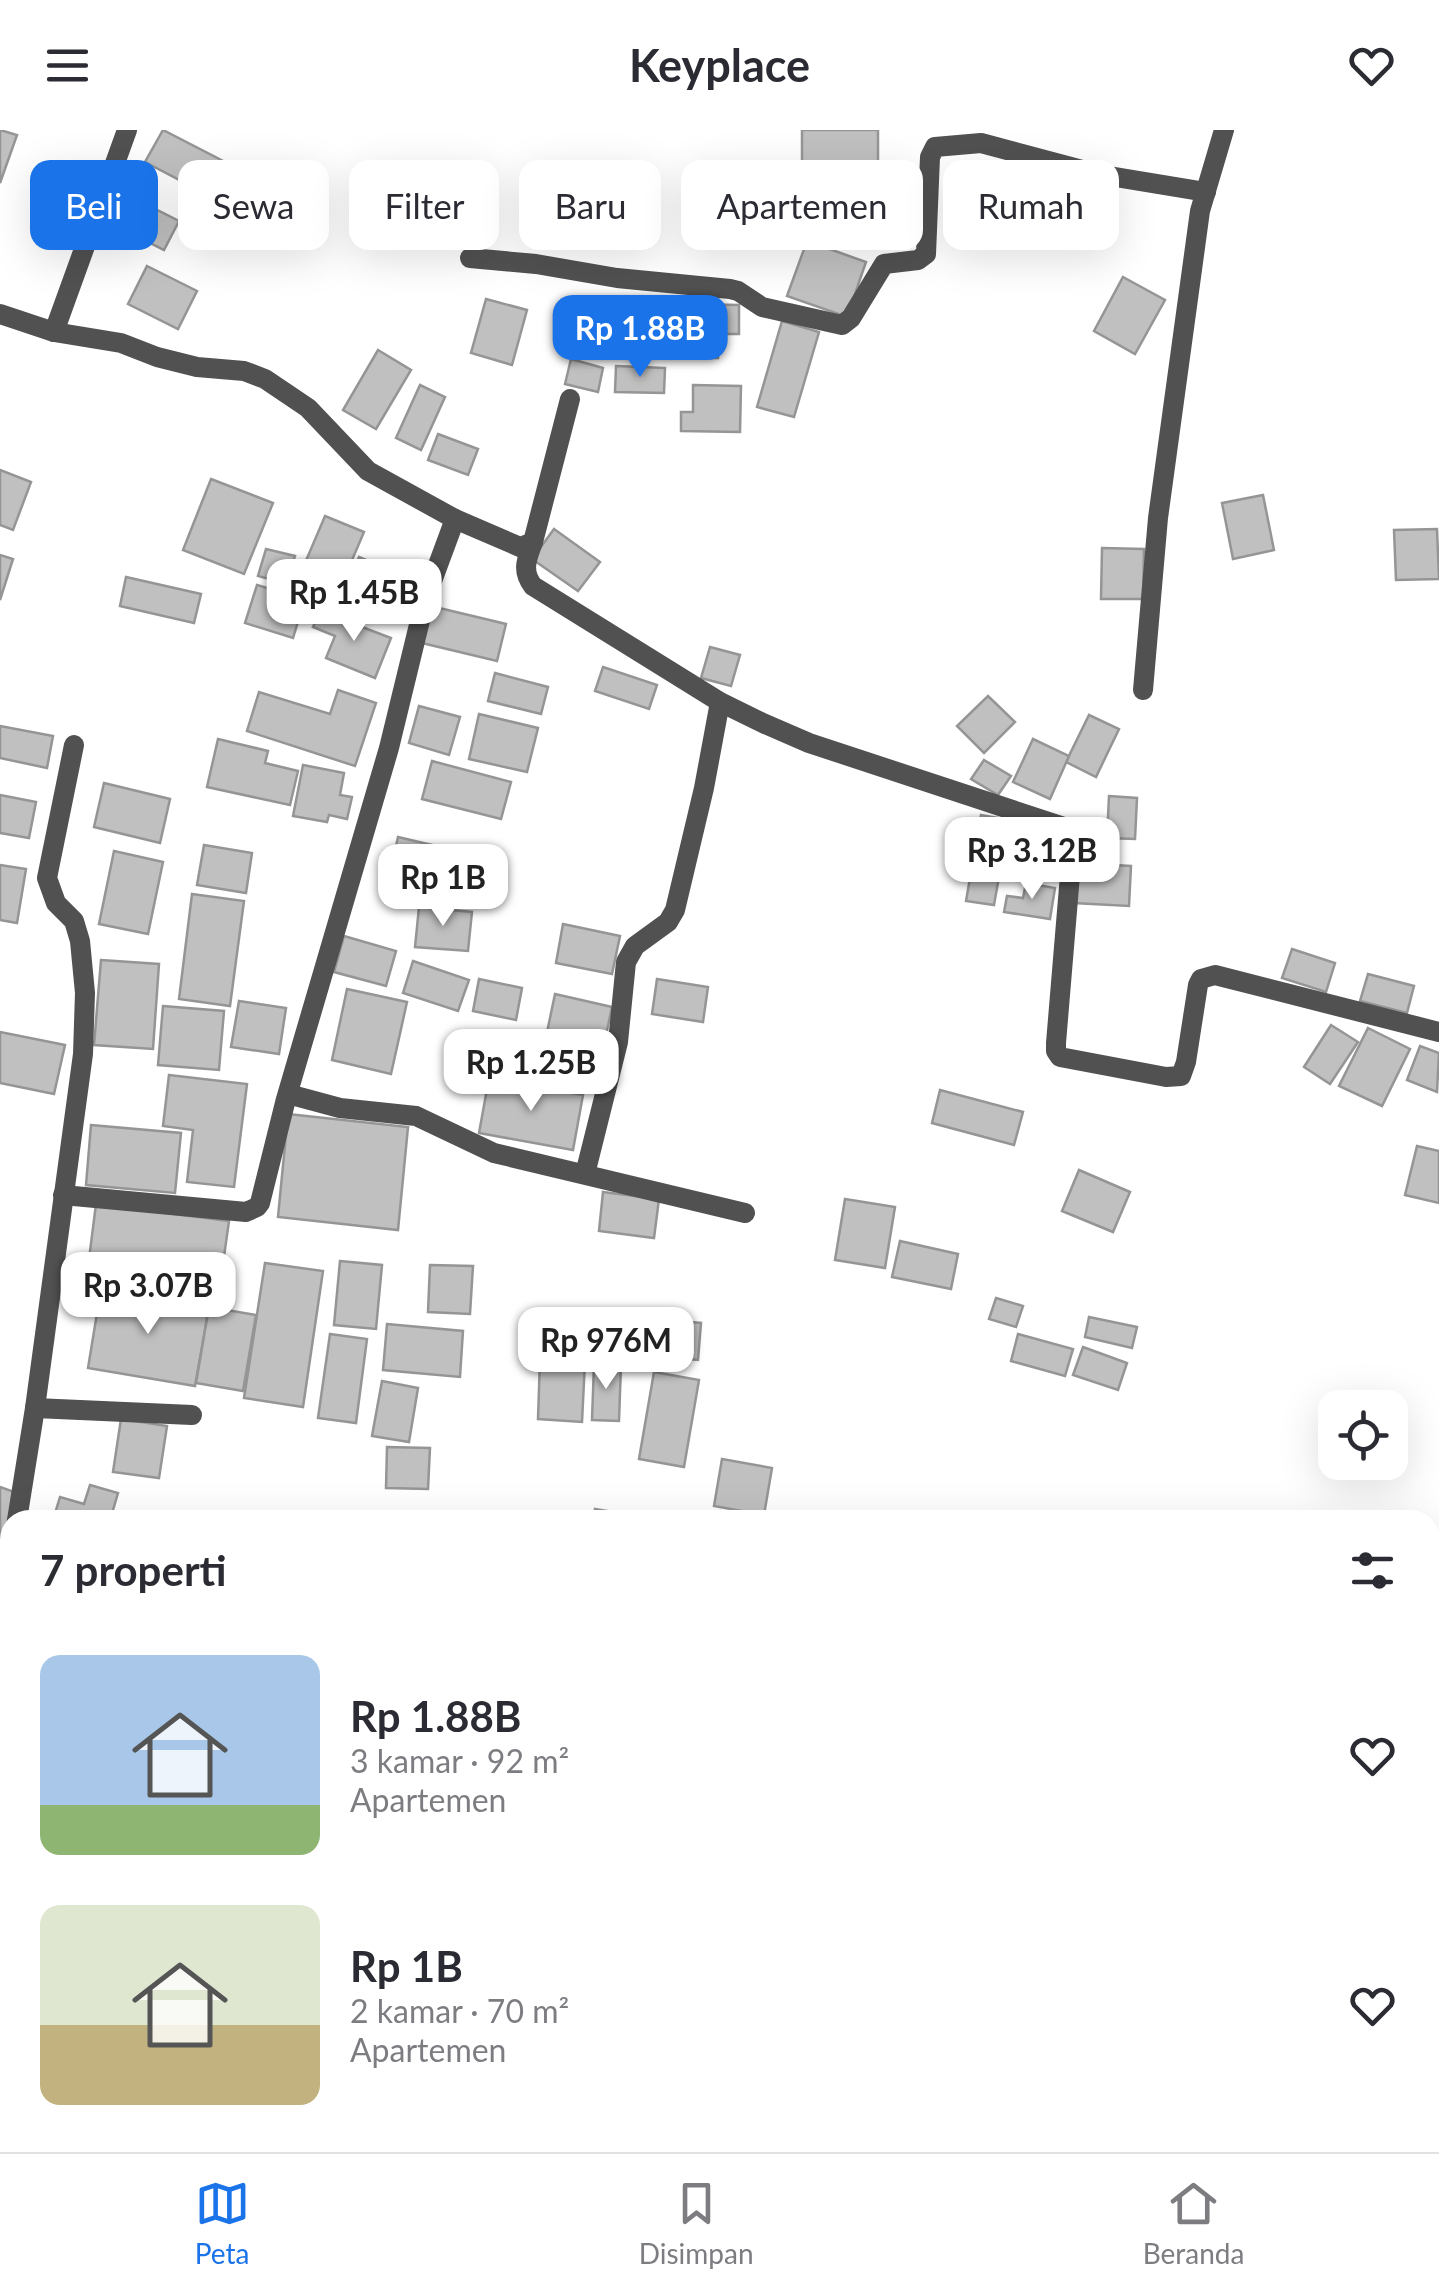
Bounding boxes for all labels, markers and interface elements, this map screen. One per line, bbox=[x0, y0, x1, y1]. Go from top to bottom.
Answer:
icon: menu bbox=[40, 38, 95, 93]
text: Keyplace bbox=[629, 38, 810, 92]
icon: heart bbox=[1344, 38, 1399, 93]
chip: Beli bbox=[30, 160, 158, 250]
chip: Sewa bbox=[178, 160, 329, 250]
chip: Filter bbox=[349, 160, 499, 250]
chip: Baru bbox=[519, 160, 661, 250]
chip: Apartemen bbox=[681, 160, 923, 250]
chip: Rumah bbox=[943, 160, 1119, 250]
pin: Rp 1.88B bbox=[537, 295, 743, 380]
text: Rp 1.88B bbox=[575, 308, 705, 347]
pin: Rp 1.45B bbox=[251, 559, 457, 644]
text: Rp 1.45B bbox=[289, 572, 419, 611]
pin: Rp 3.12B bbox=[929, 817, 1135, 902]
text: Rp 3.12B bbox=[967, 830, 1097, 869]
pin: Rp 1B bbox=[373, 844, 513, 929]
text: Rp 1B bbox=[400, 857, 486, 896]
pin: Rp 1.25B bbox=[428, 1029, 634, 1114]
text: Rp 1.25B bbox=[466, 1042, 596, 1081]
pin: Rp 3.07B bbox=[45, 1252, 251, 1337]
text: Rp 3.07B bbox=[83, 1265, 213, 1304]
pin: Rp 976M bbox=[514, 1307, 698, 1392]
text: Rp 976M bbox=[540, 1320, 672, 1359]
map controls bbox=[1318, 1390, 1408, 1480]
button: locate bbox=[1318, 1390, 1408, 1480]
icon: filters bbox=[1345, 1543, 1400, 1598]
text: 7 properti bbox=[40, 1545, 227, 1595]
text: Rp 1.88B bbox=[350, 1691, 522, 1741]
icon: home bbox=[120, 1695, 240, 1815]
icon: heart bbox=[1345, 1728, 1400, 1783]
text: 3 kamar · 92 m² bbox=[350, 1741, 569, 1780]
text: Apartemen bbox=[350, 1780, 506, 1819]
text: Rp 1B bbox=[350, 1941, 463, 1991]
icon: home bbox=[120, 1945, 240, 2065]
icon: heart bbox=[1345, 1978, 1400, 2033]
text: 2 kamar · 70 m² bbox=[350, 1991, 569, 2030]
text: Apartemen bbox=[350, 2030, 506, 2069]
tab: Peta bbox=[195, 2176, 250, 2270]
tab: Disimpan bbox=[639, 2176, 754, 2270]
tab: Beranda bbox=[1143, 2176, 1244, 2270]

